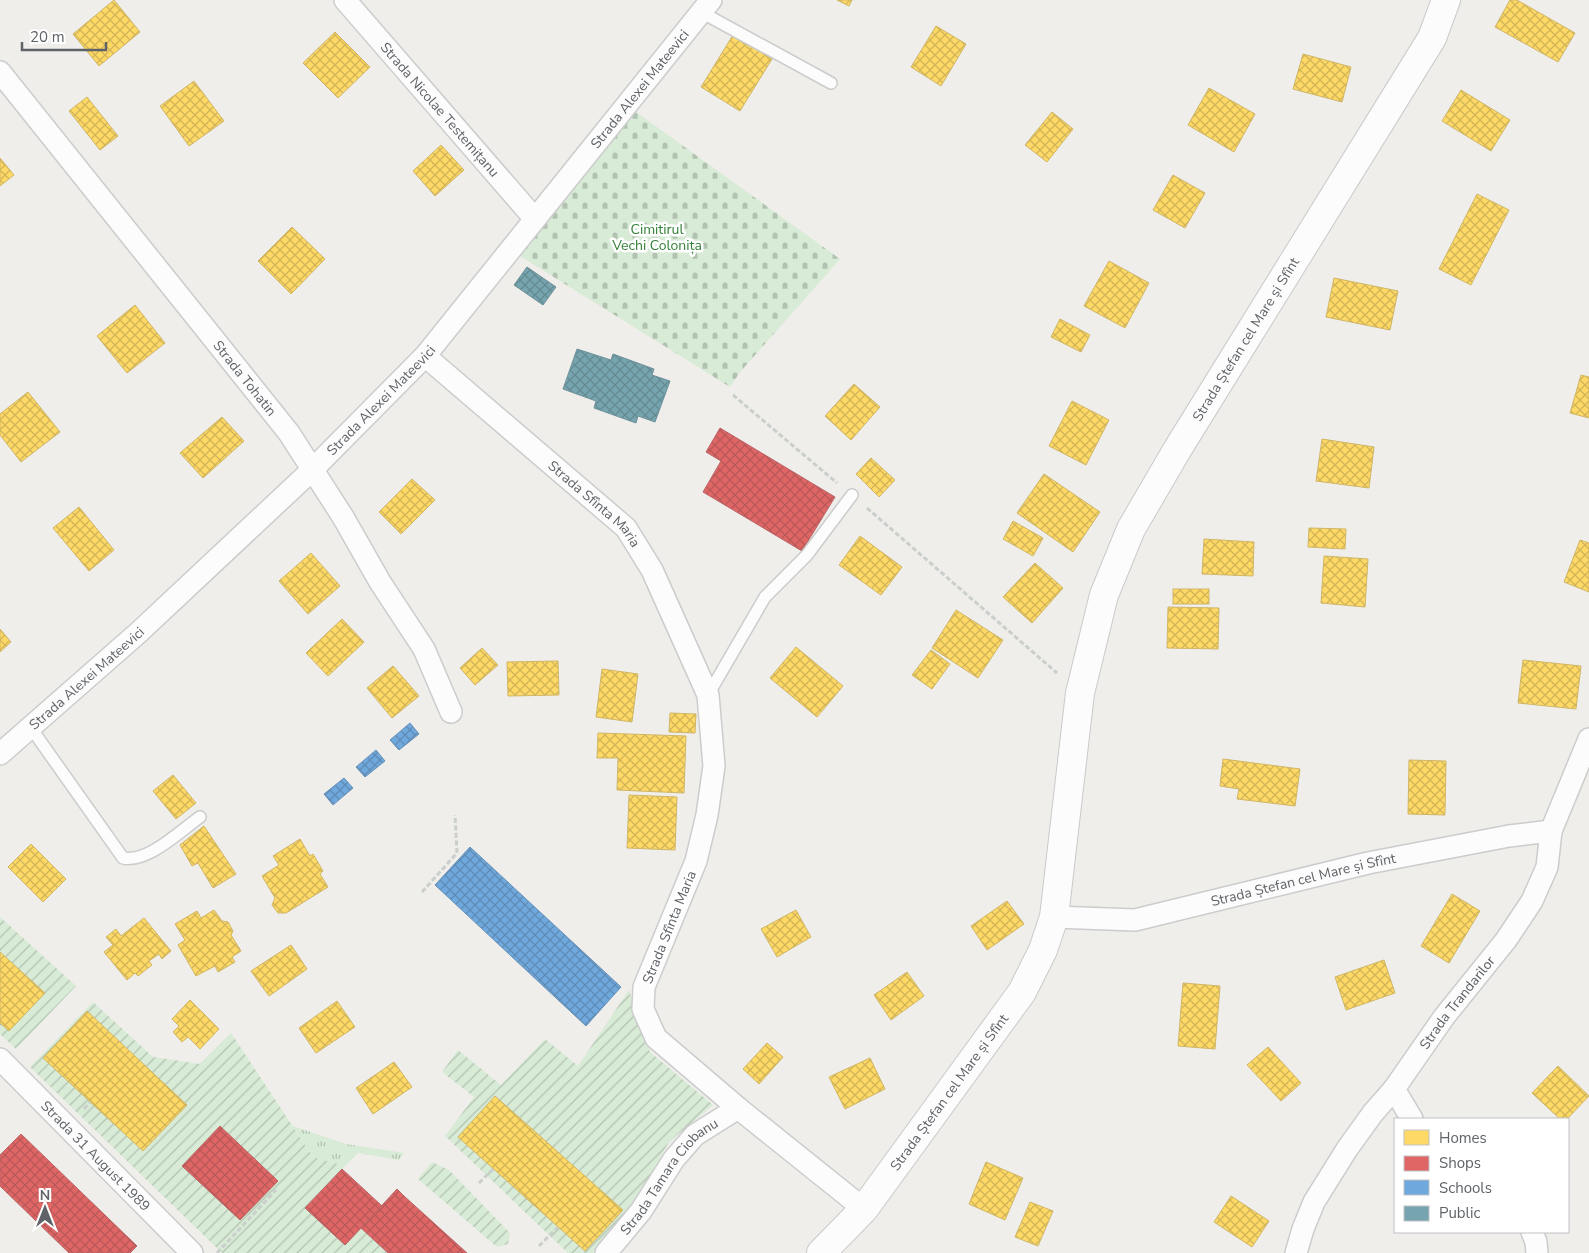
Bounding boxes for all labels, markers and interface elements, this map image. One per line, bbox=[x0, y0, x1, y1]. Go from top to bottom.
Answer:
scale bar bbox=[22, 20, 106, 52]
street label: Strada Alexei Mateevici bbox=[586, 26, 694, 153]
text: 20 m bbox=[30, 27, 65, 47]
street label: Strada Nicolae Testemițanu bbox=[376, 38, 503, 181]
park label: Cimitirul Vechi Colonița bbox=[611, 220, 702, 255]
street label: Strada Ștefan cel Mare și Sfînt bbox=[1188, 254, 1304, 425]
street label: Strada Tohatin bbox=[209, 337, 281, 420]
street label: Strada Alexei Mateevici bbox=[323, 342, 440, 460]
street label: Strada Sfînta Maria bbox=[544, 456, 645, 551]
street label: Strada Alexei Mateevici bbox=[25, 623, 149, 734]
street label: Strada Ștefan cel Mare și Sfînt bbox=[1209, 849, 1397, 911]
street label: Strada Sfînta Maria bbox=[638, 868, 701, 987]
street label: Strada Trandarilor bbox=[1415, 952, 1500, 1053]
street label: Strada Ștefan cel Mare și Sfînt bbox=[886, 1010, 1013, 1175]
street label: Strada 31 August 1989 bbox=[36, 1097, 154, 1215]
street label: Strada Tamara Ciobanu bbox=[616, 1114, 722, 1239]
legend bbox=[1394, 1118, 1569, 1233]
text: Homes bbox=[1439, 1128, 1487, 1148]
text: Shops bbox=[1439, 1153, 1481, 1173]
text: Schools bbox=[1439, 1178, 1492, 1198]
north arrow bbox=[20, 1183, 70, 1233]
text: N bbox=[40, 1186, 50, 1205]
text: Public bbox=[1439, 1203, 1480, 1223]

